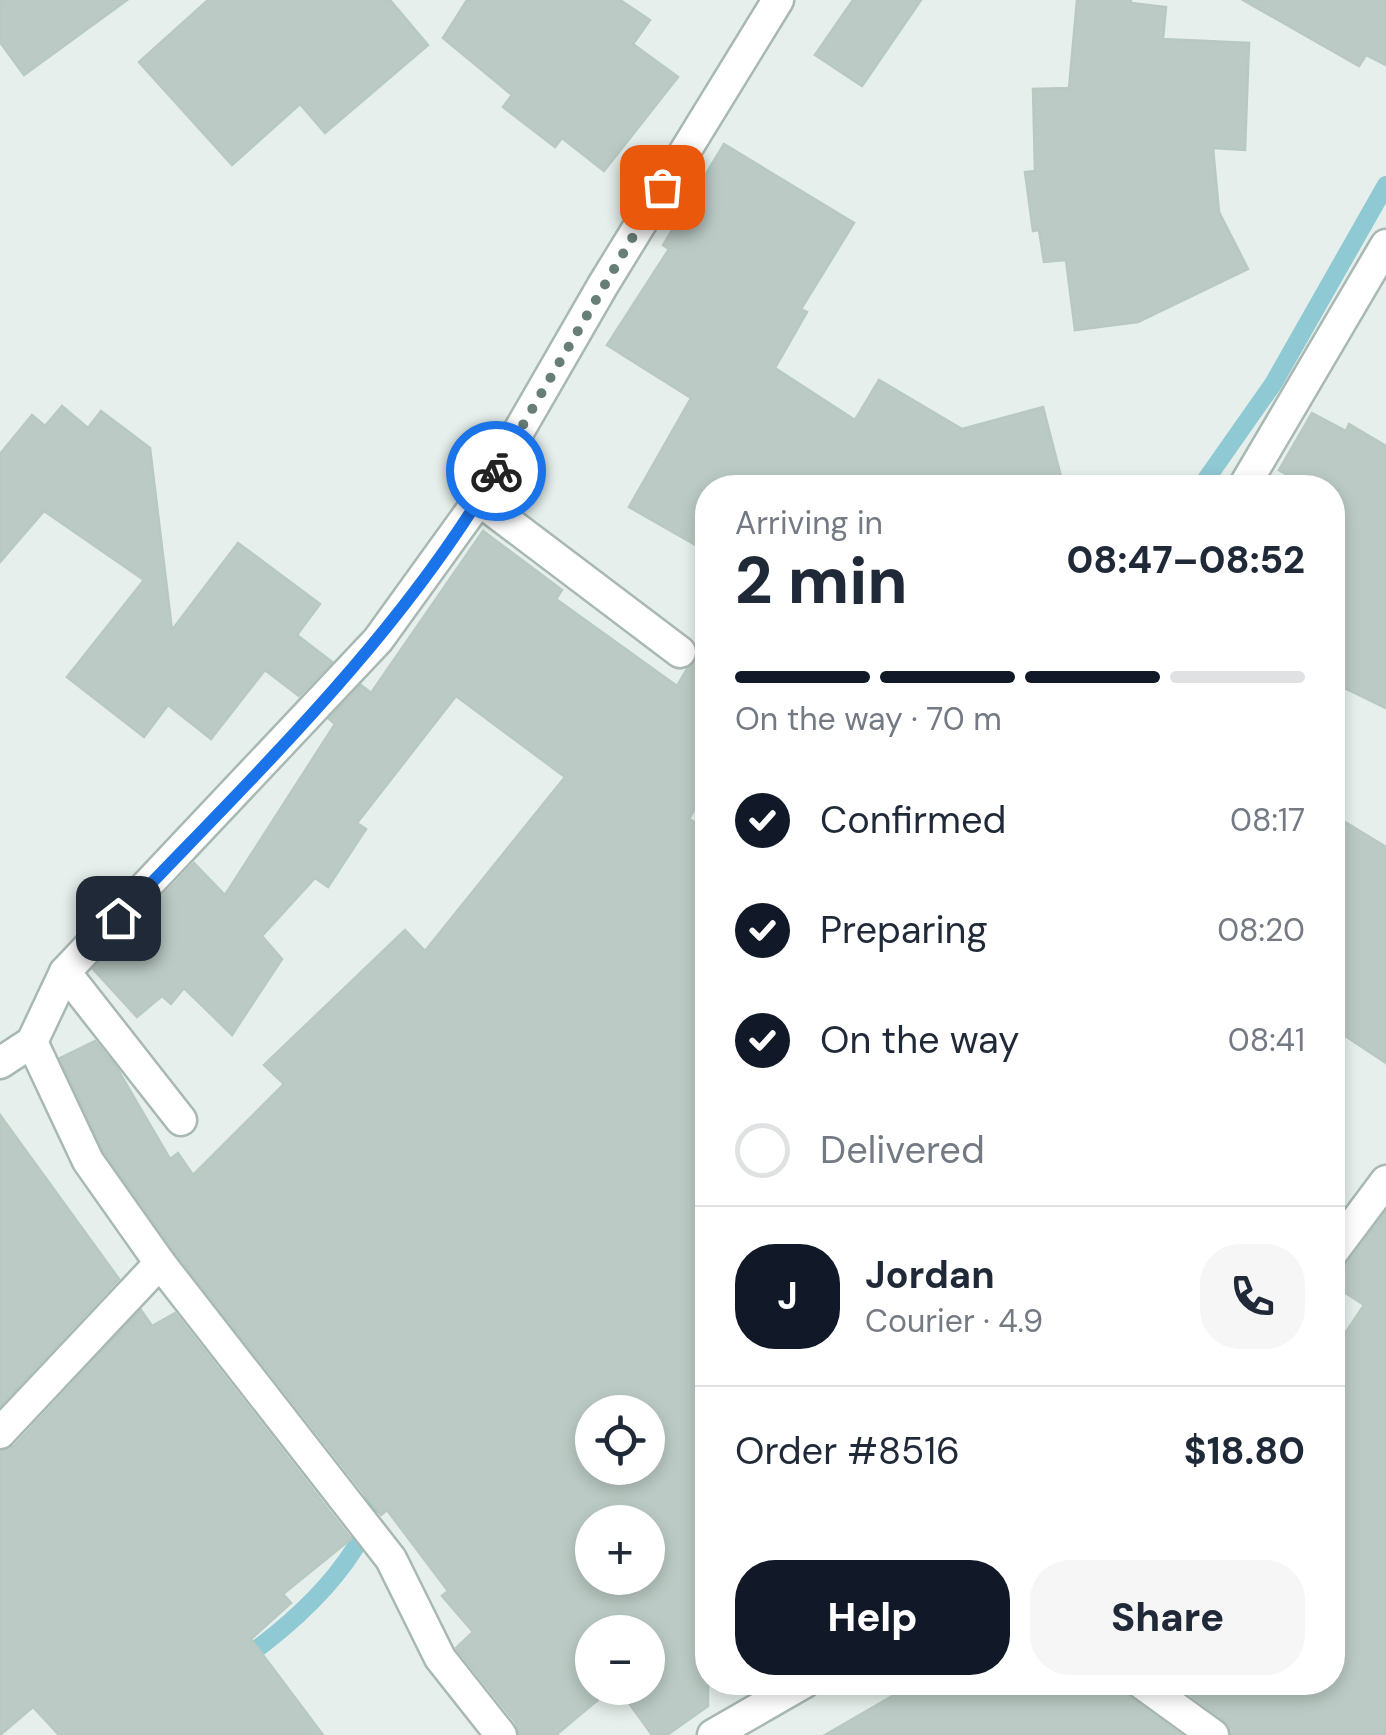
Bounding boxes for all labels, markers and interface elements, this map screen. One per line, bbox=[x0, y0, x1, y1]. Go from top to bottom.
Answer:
pin bbox=[620, 145, 705, 230]
icon: bag bbox=[635, 160, 690, 215]
courier bbox=[446, 421, 546, 521]
icon: bike bbox=[469, 444, 524, 499]
text: Arriving in bbox=[735, 502, 883, 544]
text: 08:47–08:52 bbox=[1067, 535, 1305, 585]
text: 2 min bbox=[735, 539, 908, 623]
text: On the way · 70 m bbox=[735, 698, 1002, 740]
icon: check bbox=[735, 793, 790, 848]
text: Confirmed bbox=[820, 795, 1006, 845]
text: 08:17 bbox=[1230, 799, 1305, 841]
pin bbox=[76, 876, 161, 961]
icon: home bbox=[91, 891, 146, 946]
icon: check bbox=[735, 903, 790, 958]
text: Preparing bbox=[820, 905, 988, 955]
text: 08:20 bbox=[1217, 909, 1305, 951]
icon: check bbox=[735, 1013, 790, 1068]
text: On the way bbox=[820, 1015, 1019, 1065]
text: 08:41 bbox=[1228, 1019, 1305, 1061]
text: Delivered bbox=[820, 1125, 985, 1175]
button: phone bbox=[1200, 1244, 1305, 1349]
text: Jordan bbox=[865, 1250, 995, 1300]
text: J bbox=[777, 1271, 798, 1321]
text: Courier · 4.9 bbox=[865, 1300, 1043, 1342]
map controls bbox=[575, 1395, 665, 1705]
button: locate bbox=[575, 1395, 665, 1485]
text: Order #8516 bbox=[735, 1426, 960, 1476]
text: $18.80 bbox=[1184, 1426, 1305, 1476]
button: + bbox=[575, 1505, 665, 1595]
button: Help bbox=[735, 1560, 1010, 1675]
button: Share bbox=[1030, 1560, 1305, 1675]
button: − bbox=[575, 1615, 665, 1705]

